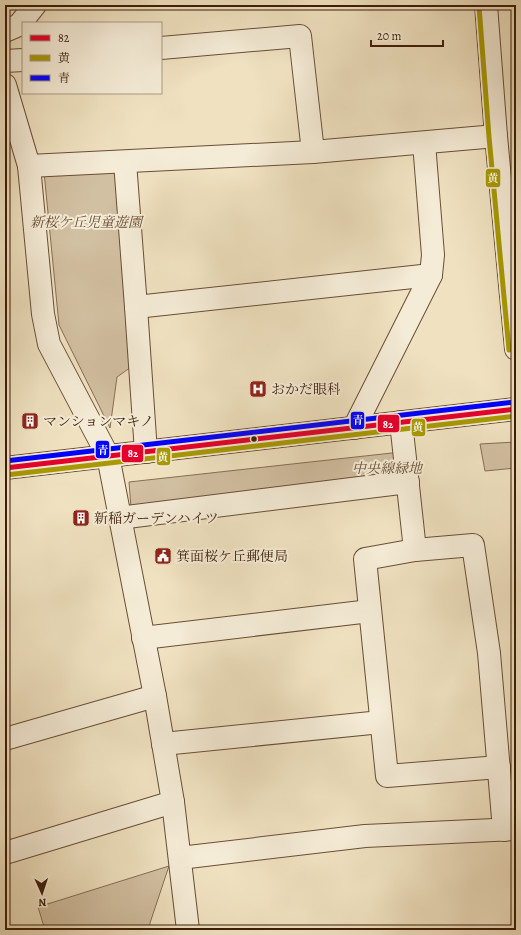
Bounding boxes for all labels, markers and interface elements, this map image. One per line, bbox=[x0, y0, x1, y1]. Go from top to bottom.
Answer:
legend bbox=[22, 22, 162, 94]
scale bar bbox=[371, 22, 443, 48]
text: 20 m bbox=[377, 28, 401, 44]
text: 82 bbox=[58, 30, 70, 46]
text: 黄 bbox=[58, 50, 70, 66]
text: 青 bbox=[58, 70, 70, 86]
line badge: 黄 bbox=[485, 168, 501, 188]
text: 黄 bbox=[488, 171, 499, 186]
park label: 新桜ケ丘児童遊園 bbox=[30, 213, 144, 232]
hospital icon: おかだ眼科 bbox=[248, 379, 268, 399]
place label: おかだ眼科 bbox=[271, 380, 341, 399]
building icon: マンションマキノ bbox=[20, 411, 40, 431]
line badge: 青 bbox=[350, 411, 365, 430]
place label: マンションマキノ bbox=[43, 412, 154, 431]
text: 青 bbox=[353, 413, 364, 428]
line badge: 82 bbox=[377, 414, 400, 433]
text: 82 bbox=[383, 417, 394, 432]
line badge: 黄 bbox=[411, 418, 426, 437]
text: 黄 bbox=[413, 420, 424, 435]
unlabelled marker bbox=[249, 434, 259, 444]
line badge: 青 bbox=[95, 440, 110, 459]
text: 青 bbox=[98, 443, 109, 458]
line badge: 82 bbox=[121, 444, 144, 463]
text: 82 bbox=[128, 446, 139, 461]
line badge: 黄 bbox=[156, 447, 171, 466]
text: 黄 bbox=[158, 450, 169, 465]
park label: 中央線緑地 bbox=[352, 459, 424, 478]
building icon: 新稲ガーデンハイツ bbox=[71, 508, 91, 528]
place label: 新稲ガーデンハイツ bbox=[94, 509, 219, 528]
public building icon: 箕面桜ケ丘郵便局 bbox=[153, 546, 173, 566]
place label: 箕面桜ケ丘郵便局 bbox=[176, 547, 288, 566]
north arrow bbox=[22, 873, 62, 913]
text: N bbox=[38, 895, 47, 910]

